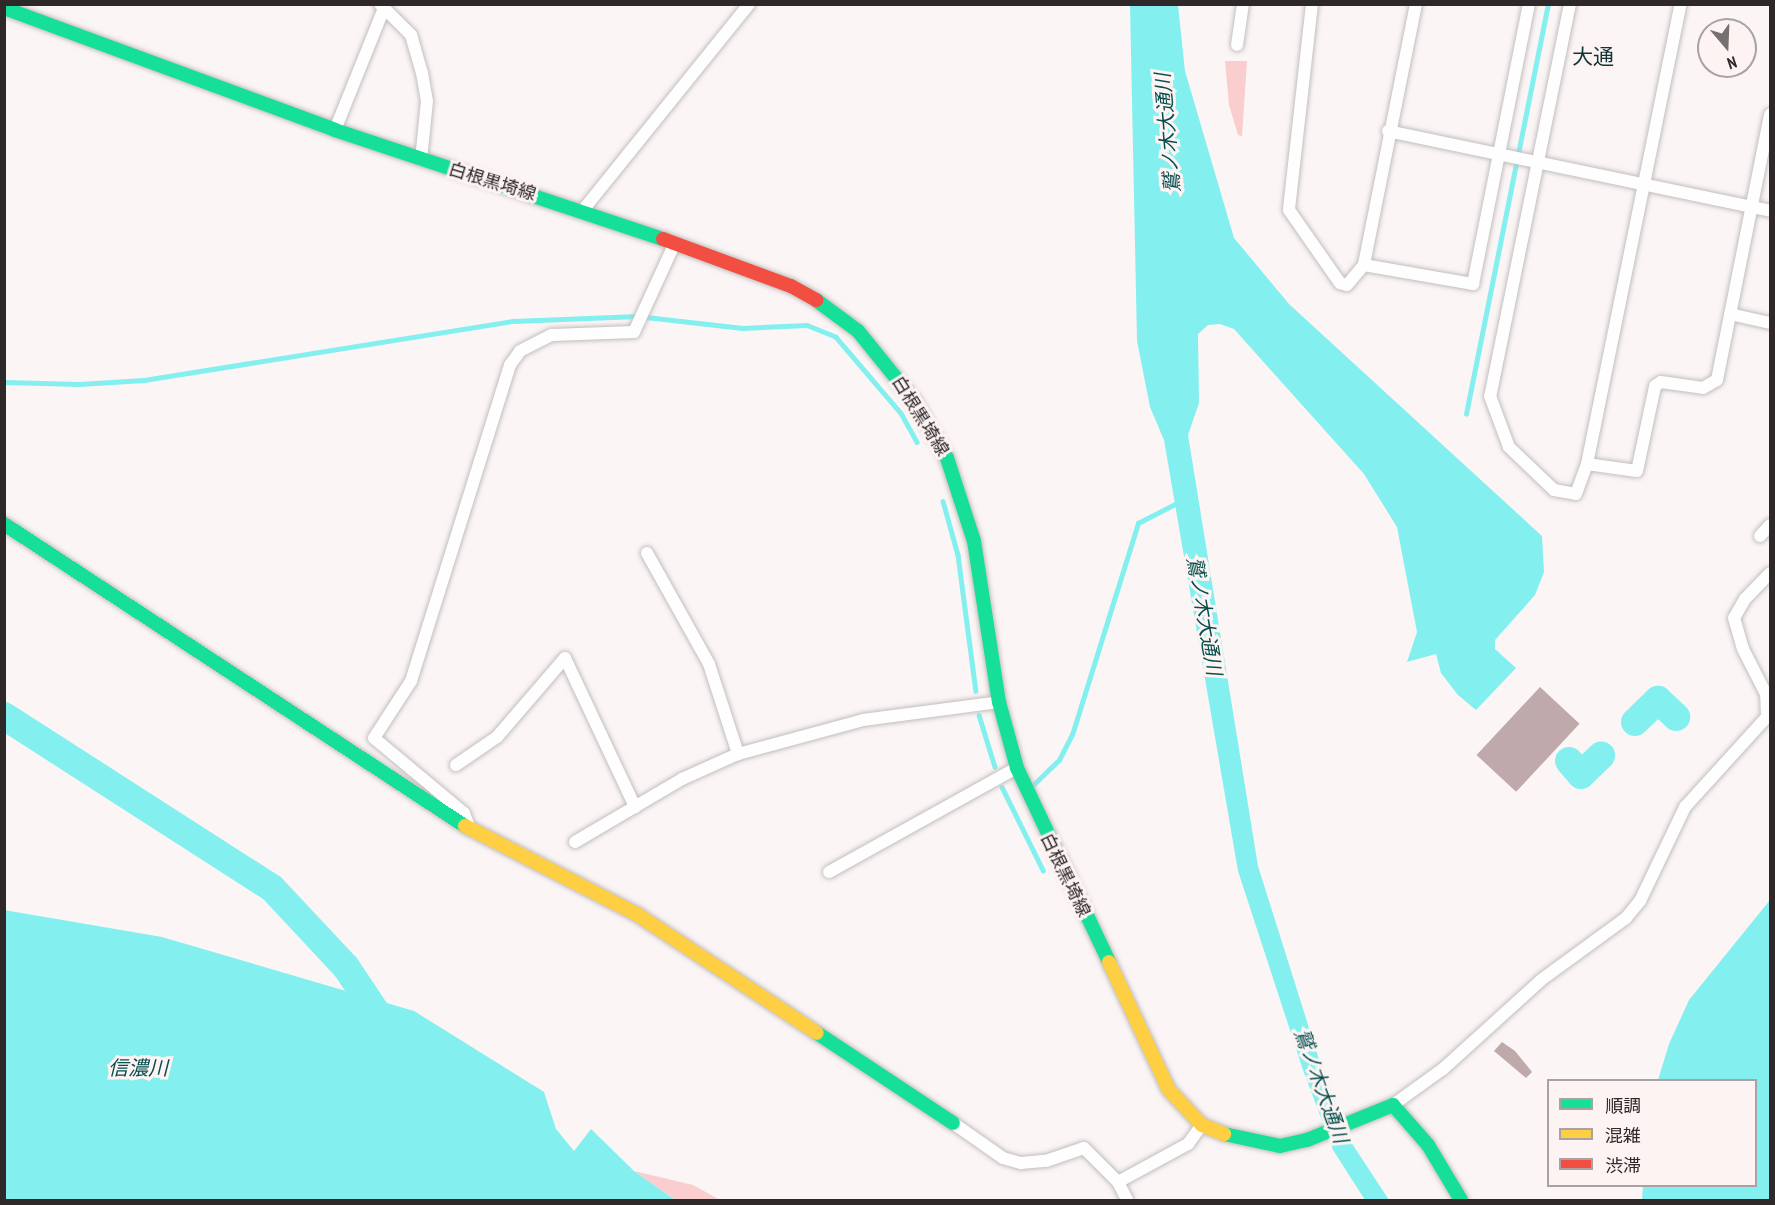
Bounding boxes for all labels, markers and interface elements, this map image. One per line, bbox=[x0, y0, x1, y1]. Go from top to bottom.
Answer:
north arrow bbox=[1697, 18, 1757, 78]
district label: 大通 bbox=[1572, 44, 1614, 70]
text: N bbox=[1725, 52, 1740, 74]
water label: 鷲ノ木大通川 bbox=[1151, 72, 1185, 194]
street label: 白根黒埼線 bbox=[446, 159, 538, 205]
street label: 白根黒埼線 bbox=[887, 372, 953, 460]
water label: 鷲ノ木大通川 bbox=[1182, 555, 1226, 677]
street label: 白根黒埼線 bbox=[1036, 830, 1094, 920]
water label: 鷲ノ木大通川 bbox=[1289, 1026, 1353, 1146]
water label: 信濃川 bbox=[108, 1056, 168, 1080]
legend bbox=[1547, 1079, 1757, 1187]
text: 順調 bbox=[1605, 1094, 1641, 1117]
text: 混雑 bbox=[1605, 1124, 1641, 1147]
text: 渋滞 bbox=[1605, 1154, 1641, 1177]

